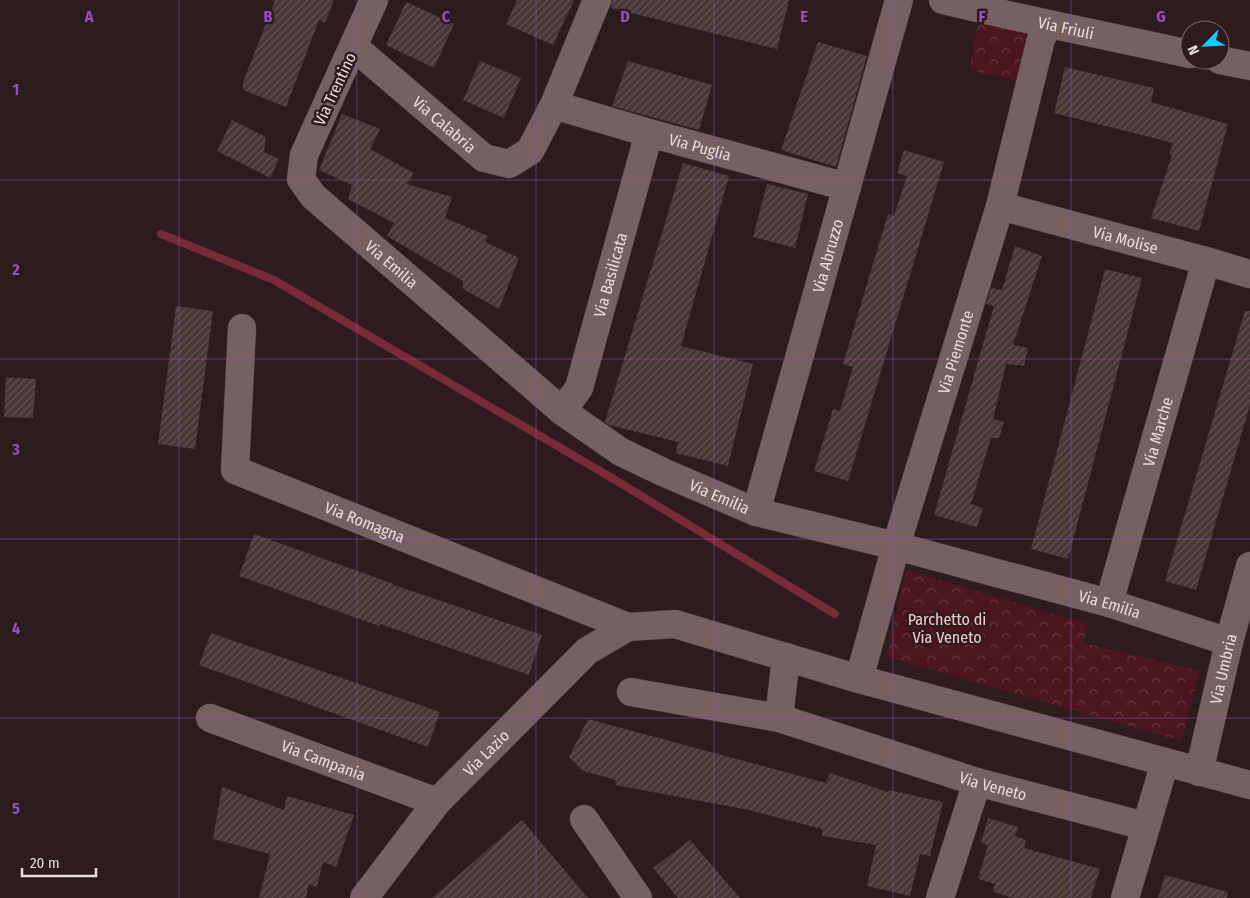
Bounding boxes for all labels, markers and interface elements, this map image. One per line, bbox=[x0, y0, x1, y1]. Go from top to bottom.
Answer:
text: A bbox=[84, 7, 94, 26]
text: B bbox=[264, 7, 273, 26]
text: C bbox=[442, 7, 451, 26]
text: D bbox=[620, 7, 630, 26]
text: E bbox=[800, 7, 808, 26]
text: F bbox=[978, 7, 986, 26]
text: G bbox=[1156, 7, 1166, 26]
street label: Via Friuli bbox=[1036, 12, 1096, 43]
north arrow bbox=[1180, 20, 1230, 70]
text: N bbox=[1184, 43, 1203, 57]
street label: Via Trentino bbox=[310, 50, 360, 128]
text: 1 bbox=[13, 80, 19, 99]
street label: Via Calabria bbox=[409, 92, 480, 157]
street label: Via Puglia bbox=[667, 129, 734, 165]
street label: Via Abruzzo bbox=[808, 217, 847, 295]
street label: Via Molise bbox=[1091, 222, 1160, 257]
street label: Via Basilicata bbox=[589, 230, 631, 319]
street label: Via Emilia bbox=[361, 236, 422, 292]
text: 2 bbox=[11, 260, 20, 279]
street label: Via Piemonte bbox=[934, 308, 977, 396]
street label: Via Marche bbox=[1139, 395, 1176, 469]
text: 3 bbox=[11, 440, 20, 459]
street label: Via Emilia bbox=[687, 475, 753, 518]
street label: Via Romagna bbox=[322, 497, 408, 546]
street label: Via Emilia bbox=[1077, 586, 1143, 622]
park label: Parchetto di Via Veneto bbox=[908, 610, 986, 647]
text: 4 bbox=[12, 619, 20, 638]
street label: Via Umbria bbox=[1206, 631, 1240, 706]
street label: Via Lazio bbox=[459, 726, 513, 780]
street label: Via Campania bbox=[279, 736, 368, 784]
street label: Via Veneto bbox=[957, 767, 1029, 804]
text: 5 bbox=[12, 799, 20, 818]
scale bar bbox=[22, 846, 96, 878]
text: 20 m bbox=[30, 854, 60, 872]

